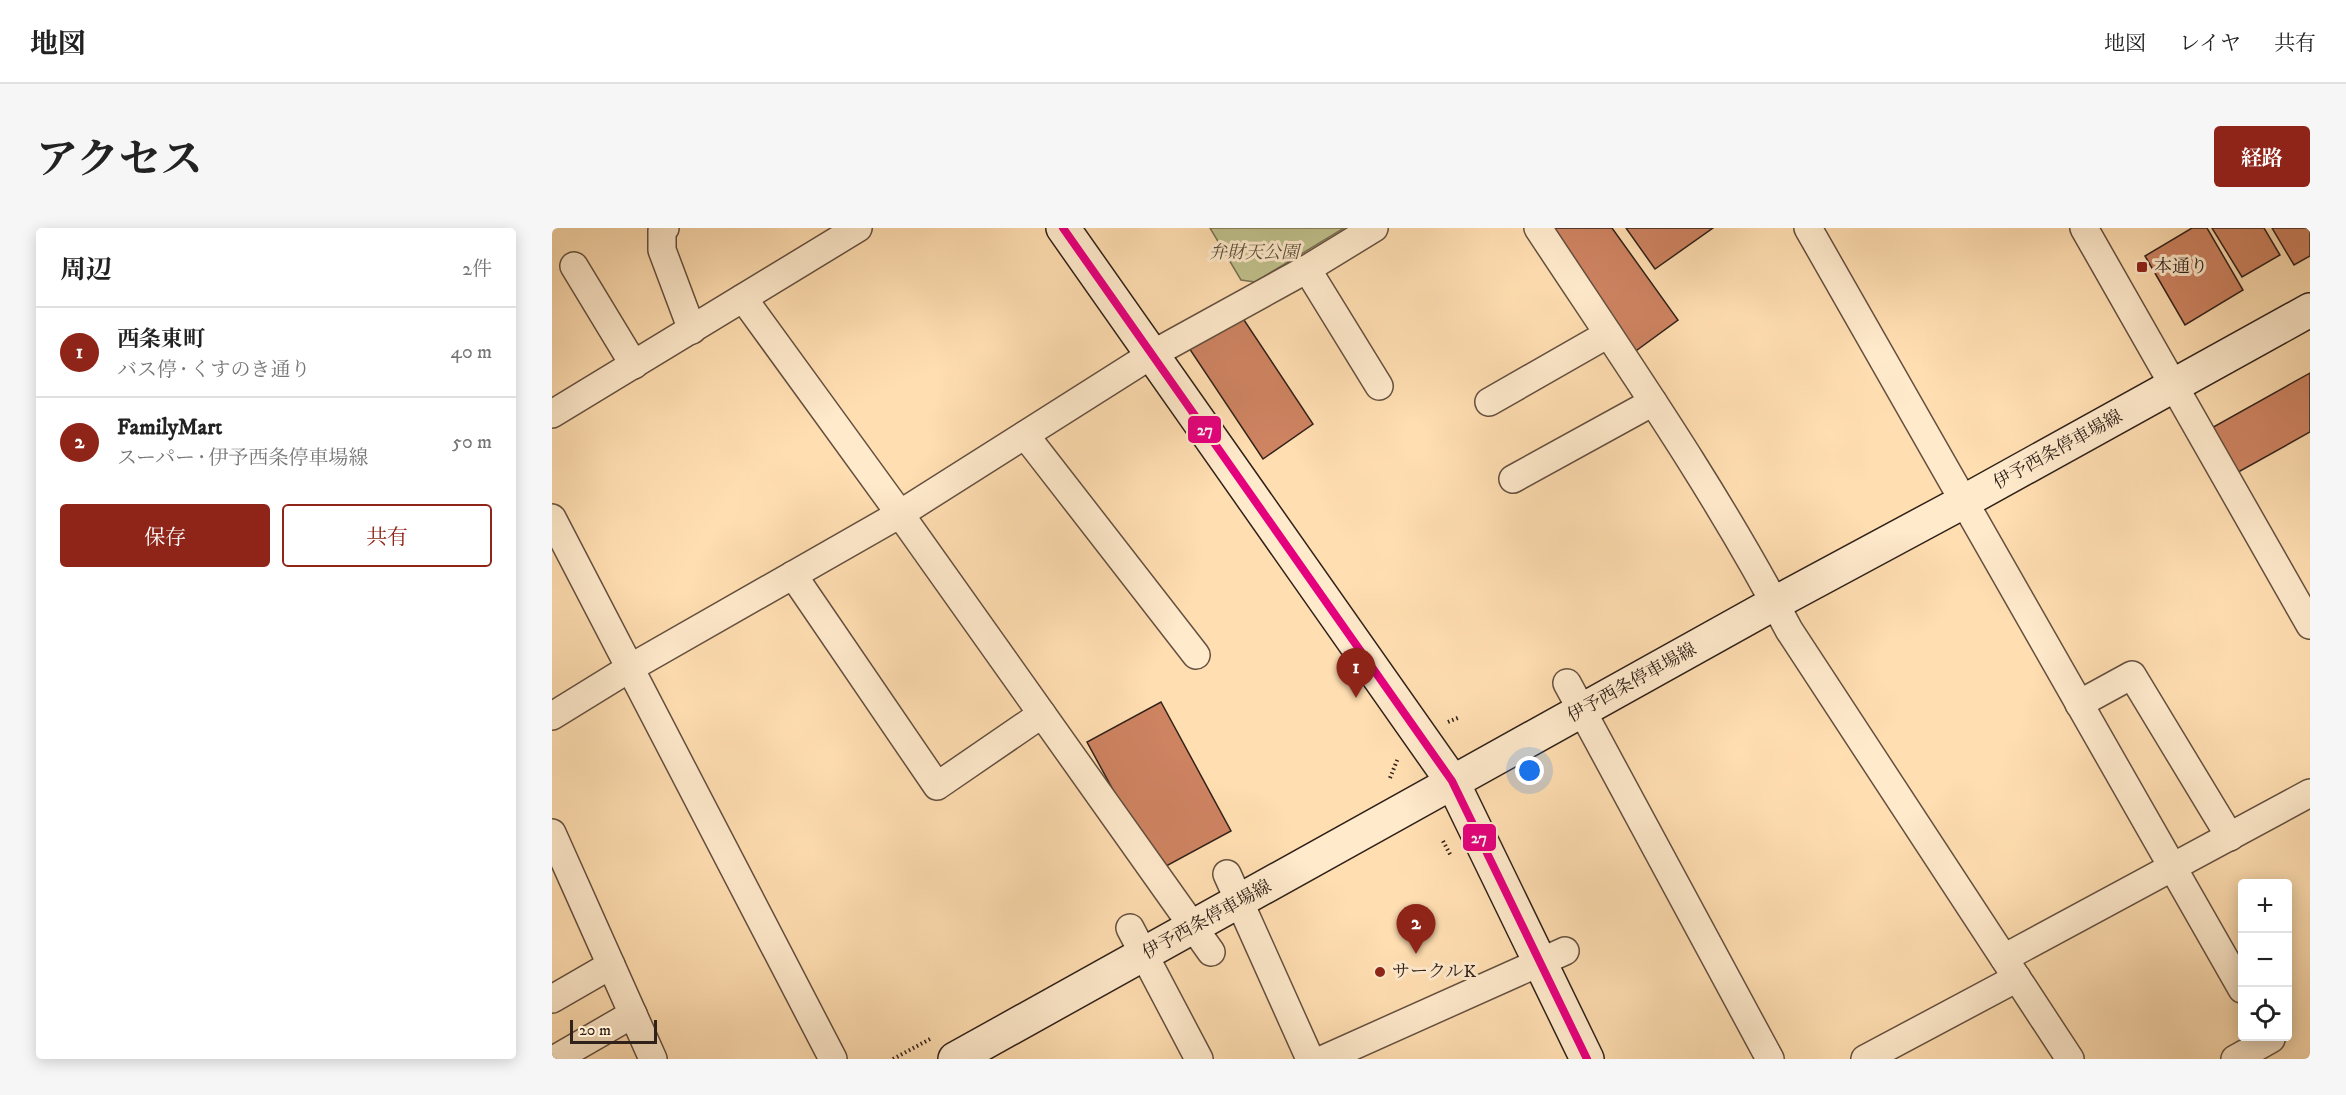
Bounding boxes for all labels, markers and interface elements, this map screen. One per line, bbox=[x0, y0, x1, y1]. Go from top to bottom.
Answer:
text: 地図 bbox=[30, 27, 86, 62]
text: 地図 bbox=[2104, 31, 2146, 57]
text: レイヤ bbox=[2179, 31, 2241, 57]
text: 共有 bbox=[2274, 31, 2316, 57]
button: 経路 bbox=[2214, 126, 2310, 187]
text: アクセス bbox=[36, 135, 203, 187]
park label: 弁財天公園 bbox=[1209, 242, 1302, 264]
text: 周辺 bbox=[60, 254, 112, 287]
place label: 本通り bbox=[2154, 256, 2208, 278]
text: 2件 bbox=[462, 257, 492, 282]
marker: 本通り bbox=[2135, 260, 2149, 274]
text: 西条東町 bbox=[117, 326, 205, 353]
text: 1 bbox=[76, 340, 83, 365]
text: 40 m bbox=[450, 340, 492, 365]
text: バス停 · くすのき通り bbox=[117, 358, 310, 383]
street label: 伊予西条停車場線 bbox=[1990, 405, 2126, 495]
text: FamilyMart bbox=[117, 414, 222, 441]
line badge: 27 bbox=[1187, 415, 1222, 444]
text: 27 bbox=[1197, 420, 1213, 440]
text: 2 bbox=[75, 430, 84, 455]
text: 50 m bbox=[452, 430, 492, 455]
text: スーパー · 伊予西条停車場線 bbox=[117, 446, 368, 471]
button: 保存 bbox=[60, 504, 270, 567]
button: 共有 bbox=[282, 504, 492, 567]
street label: 伊予西条停車場線 bbox=[1564, 638, 1700, 728]
pin: 1 bbox=[1336, 648, 1376, 698]
your location bbox=[1515, 756, 1544, 785]
line badge: 27 bbox=[1462, 823, 1497, 852]
text: 27 bbox=[1471, 828, 1487, 848]
street label: 伊予西条停車場線 bbox=[1139, 875, 1275, 965]
map controls bbox=[2238, 879, 2292, 1041]
button: + bbox=[2238, 879, 2292, 933]
pin: 2 bbox=[1396, 904, 1436, 954]
button: − bbox=[2238, 933, 2292, 987]
place label: サークルK bbox=[1392, 961, 1476, 983]
marker: サークルK bbox=[1373, 965, 1387, 979]
button: locate bbox=[2238, 987, 2292, 1041]
scale bar bbox=[570, 1017, 657, 1044]
text: 20 m bbox=[579, 1020, 611, 1040]

